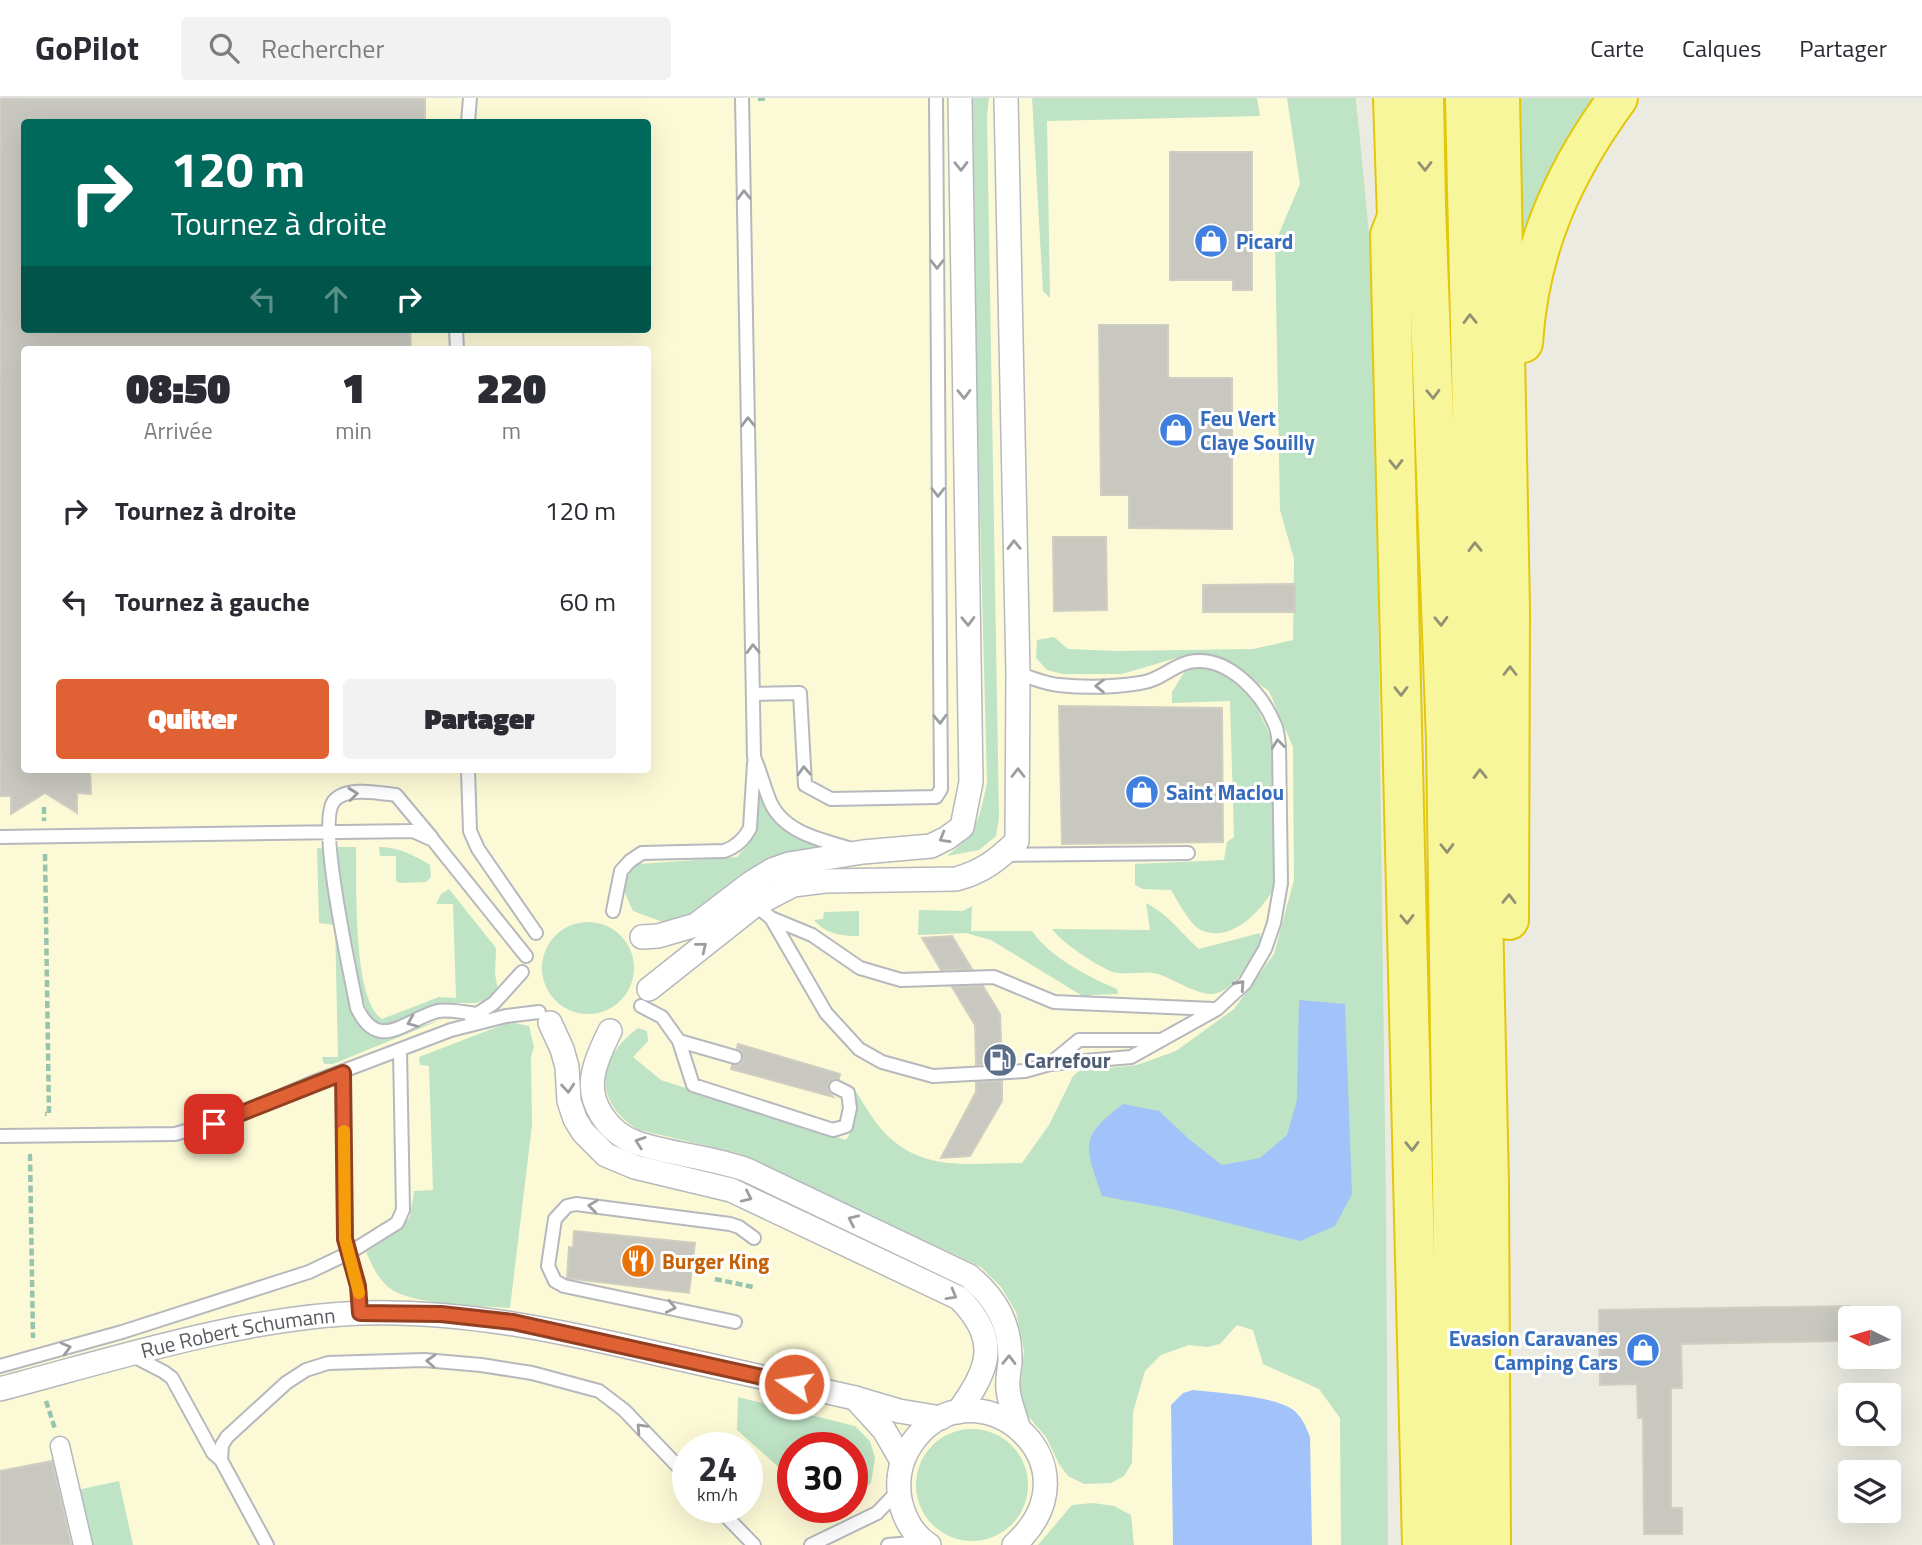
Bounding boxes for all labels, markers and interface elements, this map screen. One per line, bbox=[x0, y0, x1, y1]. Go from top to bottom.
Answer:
search box bbox=[181, 17, 671, 80]
text: GoPilot bbox=[35, 23, 139, 73]
icon: search bbox=[205, 29, 243, 67]
text: Rechercher bbox=[261, 29, 384, 68]
text: Carte bbox=[1590, 30, 1644, 66]
text: Calques bbox=[1682, 30, 1761, 66]
text: Partager bbox=[1799, 30, 1887, 66]
text: 120 m bbox=[171, 131, 305, 206]
icon: right bbox=[56, 147, 147, 238]
one-way arrow bbox=[953, 161, 969, 172]
one-way arrow bbox=[1417, 161, 1433, 172]
one-way arrow bbox=[737, 189, 752, 200]
text: Tournez à droite bbox=[171, 199, 387, 247]
shop icon: Picard bbox=[1192, 222, 1230, 260]
place label: Picard bbox=[1236, 225, 1293, 257]
one-way arrow bbox=[929, 259, 945, 270]
icon: left bbox=[244, 280, 282, 318]
icon: ahead bbox=[317, 280, 355, 318]
icon: right bbox=[390, 280, 428, 318]
one-way arrow bbox=[1462, 314, 1477, 325]
text: 08:50 bbox=[126, 355, 230, 419]
text: 1 bbox=[342, 355, 365, 419]
text: 220 bbox=[477, 355, 546, 419]
one-way arrow bbox=[957, 388, 972, 399]
one-way arrow bbox=[1425, 388, 1440, 399]
place label: Feu Vert Claye Souilly bbox=[1200, 402, 1315, 458]
shop icon: Feu Vert Claye Souilly bbox=[1157, 411, 1195, 449]
text: Arrivée bbox=[144, 413, 213, 448]
text: min bbox=[335, 413, 372, 448]
text: m bbox=[502, 413, 521, 448]
one-way arrow bbox=[740, 416, 756, 427]
one-way arrow bbox=[1389, 459, 1404, 470]
one-way arrow bbox=[930, 487, 946, 497]
text: Tournez à droite bbox=[115, 491, 296, 530]
text: 120 m bbox=[545, 491, 616, 530]
icon: right bbox=[56, 492, 94, 530]
one-way arrow bbox=[1007, 539, 1022, 550]
one-way arrow bbox=[1467, 541, 1483, 551]
text: Tournez à gauche bbox=[115, 582, 310, 621]
text: 60 m bbox=[559, 582, 616, 621]
icon: left bbox=[56, 583, 94, 621]
one-way arrow bbox=[960, 616, 976, 627]
one-way arrow bbox=[1434, 616, 1449, 627]
one-way arrow bbox=[745, 644, 760, 655]
one-way arrow bbox=[1502, 666, 1518, 676]
one-way arrow bbox=[1095, 678, 1105, 694]
button: Quitter bbox=[56, 679, 329, 759]
button: Partager bbox=[343, 679, 616, 759]
one-way arrow bbox=[1393, 687, 1409, 697]
one-way arrow bbox=[932, 714, 947, 725]
one-way arrow bbox=[1271, 738, 1286, 749]
one-way arrow bbox=[797, 765, 812, 776]
one-way arrow bbox=[1010, 767, 1026, 777]
one-way arrow bbox=[1472, 768, 1488, 779]
shop icon: Saint Maclou bbox=[1123, 773, 1161, 811]
place label: Saint Maclou bbox=[1166, 776, 1284, 808]
one-way arrow bbox=[347, 787, 359, 802]
one-way arrow bbox=[939, 830, 952, 843]
one-way arrow bbox=[1440, 843, 1455, 854]
one-way arrow bbox=[1501, 893, 1517, 904]
one-way arrow bbox=[1399, 914, 1414, 925]
one-way arrow bbox=[694, 943, 707, 955]
one-way arrow bbox=[1232, 980, 1245, 993]
one-way arrow bbox=[407, 1014, 419, 1028]
fuel station icon: Carrefour bbox=[981, 1041, 1019, 1079]
place label: Carrefour bbox=[1024, 1044, 1111, 1076]
one-way arrow bbox=[560, 1083, 575, 1094]
pin bbox=[184, 1094, 244, 1154]
icon: arrive bbox=[195, 1105, 233, 1143]
one-way arrow bbox=[635, 1136, 647, 1150]
one-way arrow bbox=[1404, 1142, 1420, 1152]
one-way arrow bbox=[740, 1189, 752, 1203]
one-way arrow bbox=[587, 1198, 598, 1213]
one-way arrow bbox=[847, 1214, 860, 1228]
restaurant icon: Burger King bbox=[619, 1242, 657, 1280]
place label: Burger King bbox=[662, 1245, 769, 1277]
one-way arrow bbox=[944, 1287, 957, 1300]
street label: Rue Robert Schumann bbox=[137, 1299, 337, 1366]
one-way arrow bbox=[665, 1299, 677, 1314]
north arrow bbox=[1838, 1306, 1900, 1368]
map controls bbox=[1838, 1306, 1901, 1523]
place label: Evasion Caravanes Camping Cars bbox=[1449, 1322, 1618, 1378]
shop icon: Evasion Caravanes Camping Cars bbox=[1624, 1331, 1662, 1369]
one-way arrow bbox=[60, 1342, 72, 1356]
position arrow bbox=[757, 1347, 831, 1421]
one-way arrow bbox=[425, 1354, 436, 1369]
one-way arrow bbox=[1001, 1354, 1017, 1365]
button: search bbox=[1838, 1383, 1901, 1446]
one-way arrow bbox=[636, 1423, 649, 1436]
speed limit sign: 30 bbox=[777, 1432, 868, 1523]
text: 24 bbox=[698, 1441, 737, 1495]
button: layers bbox=[1838, 1460, 1901, 1523]
text: km/h bbox=[697, 1481, 738, 1508]

